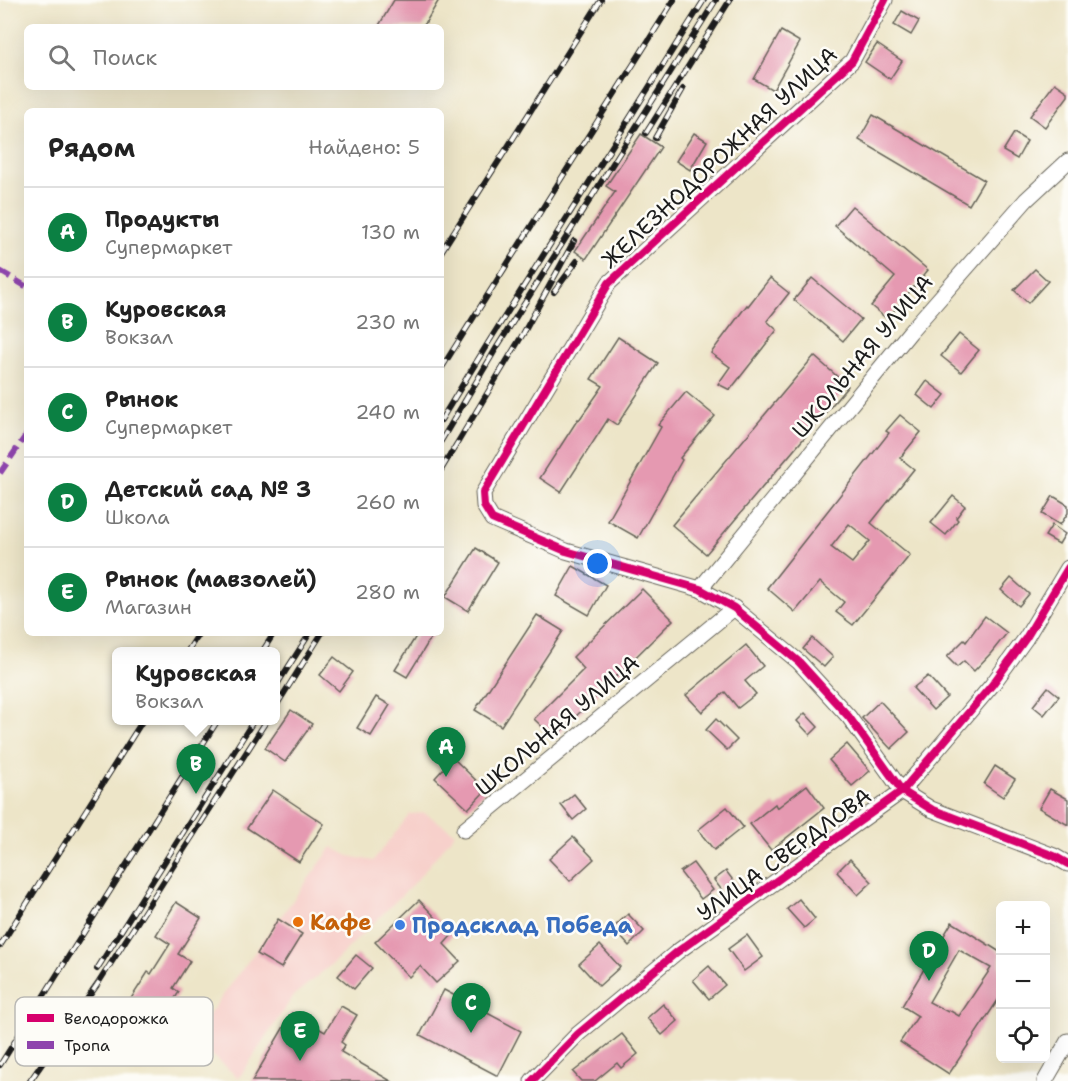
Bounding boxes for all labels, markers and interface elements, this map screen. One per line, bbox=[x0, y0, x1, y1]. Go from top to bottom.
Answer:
search box bbox=[24, 24, 444, 90]
street label: ЖЕЛЕЗНОДОРОЖНАЯ УЛИЦА bbox=[595, 40, 843, 274]
icon: search bbox=[45, 41, 78, 74]
text: Поиск bbox=[93, 43, 157, 72]
text: Рядом bbox=[48, 130, 135, 165]
text: Найдено: 5 bbox=[308, 134, 420, 160]
text: Продукты bbox=[105, 205, 219, 234]
text: A bbox=[60, 219, 75, 245]
text: 130 m bbox=[361, 219, 420, 245]
text: Супермаркет bbox=[105, 234, 232, 260]
street label: ШКОЛЬНАЯ УЛИЦА bbox=[785, 268, 939, 444]
text: Куровская bbox=[105, 295, 226, 324]
text: B bbox=[61, 309, 74, 335]
text: 230 m bbox=[355, 309, 420, 335]
text: Вокзал bbox=[105, 324, 173, 350]
text: Рынок bbox=[105, 385, 178, 414]
text: C bbox=[61, 399, 74, 425]
text: 240 m bbox=[355, 399, 420, 425]
text: Супермаркет bbox=[105, 414, 232, 440]
text: Детский сад № 3 bbox=[105, 475, 311, 504]
text: D bbox=[60, 489, 75, 515]
text: 260 m bbox=[355, 489, 420, 515]
text: Школа bbox=[105, 504, 170, 530]
your location bbox=[583, 549, 612, 578]
text: Рынок (мавзолей) bbox=[105, 565, 317, 594]
text: E bbox=[61, 579, 74, 605]
text: 280 m bbox=[355, 579, 420, 605]
text: Магазин bbox=[105, 594, 192, 620]
popup bbox=[112, 647, 280, 725]
street label: ШКОЛЬНАЯ УЛИЦА bbox=[469, 648, 645, 802]
text: Куровская bbox=[135, 659, 257, 688]
text: Вокзал bbox=[135, 688, 203, 714]
pin: A bbox=[426, 728, 466, 777]
pin: B bbox=[176, 744, 216, 794]
street label: УЛИЦА СВЕРДЛОВА bbox=[691, 781, 877, 928]
map controls bbox=[996, 901, 1050, 1063]
button: + bbox=[996, 901, 1050, 955]
place label: Кафе bbox=[310, 908, 372, 937]
place label: Продсклад Победа bbox=[412, 911, 633, 940]
marker: Кафе bbox=[291, 915, 305, 929]
marker: Продсклад Победа bbox=[393, 918, 407, 932]
pin: D bbox=[910, 932, 948, 981]
button: − bbox=[996, 955, 1050, 1009]
pin: C bbox=[452, 984, 490, 1033]
legend bbox=[15, 997, 213, 1066]
text: Велодорожка bbox=[64, 1008, 169, 1029]
button: locate bbox=[996, 1009, 1050, 1063]
pin: E bbox=[280, 1012, 320, 1061]
text: Тропа bbox=[64, 1035, 110, 1056]

